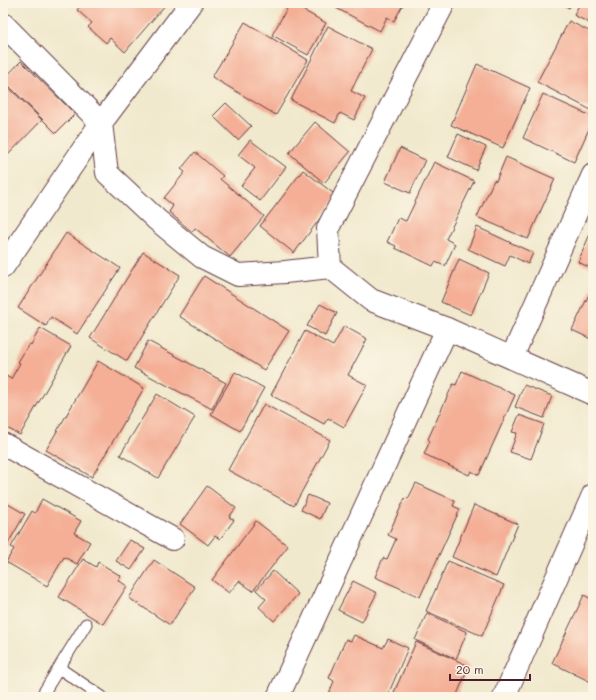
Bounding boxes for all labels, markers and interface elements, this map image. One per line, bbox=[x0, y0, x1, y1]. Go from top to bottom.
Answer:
scale bar bbox=[450, 656, 530, 682]
text: 20 m bbox=[456, 661, 484, 677]

